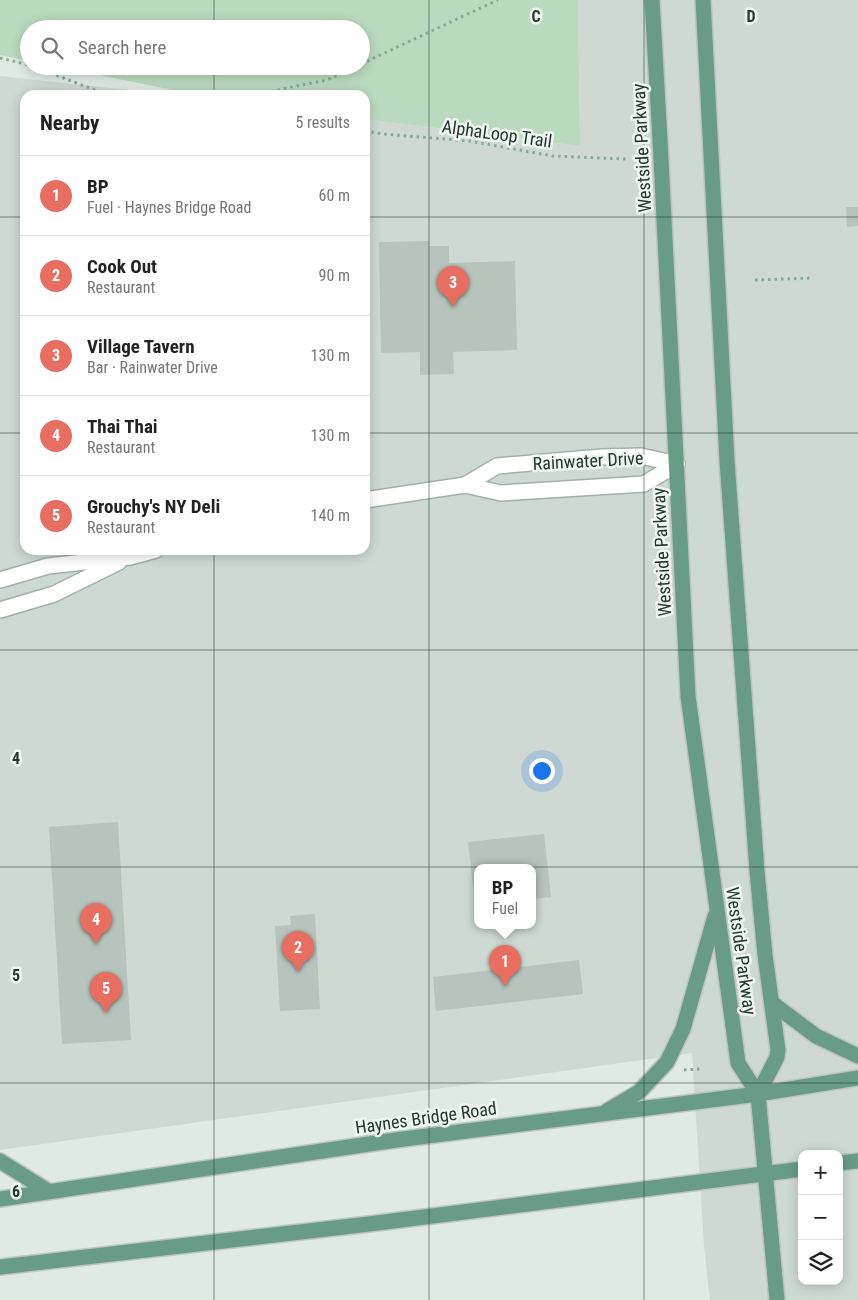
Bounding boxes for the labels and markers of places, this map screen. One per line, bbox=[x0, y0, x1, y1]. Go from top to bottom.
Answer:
pin: 3 bbox=[437, 266, 469, 307]
pin: 4 bbox=[80, 903, 112, 944]
pin: 2 bbox=[282, 931, 314, 972]
pin: 1 bbox=[489, 945, 521, 986]
pin: 5 bbox=[90, 972, 122, 1013]

